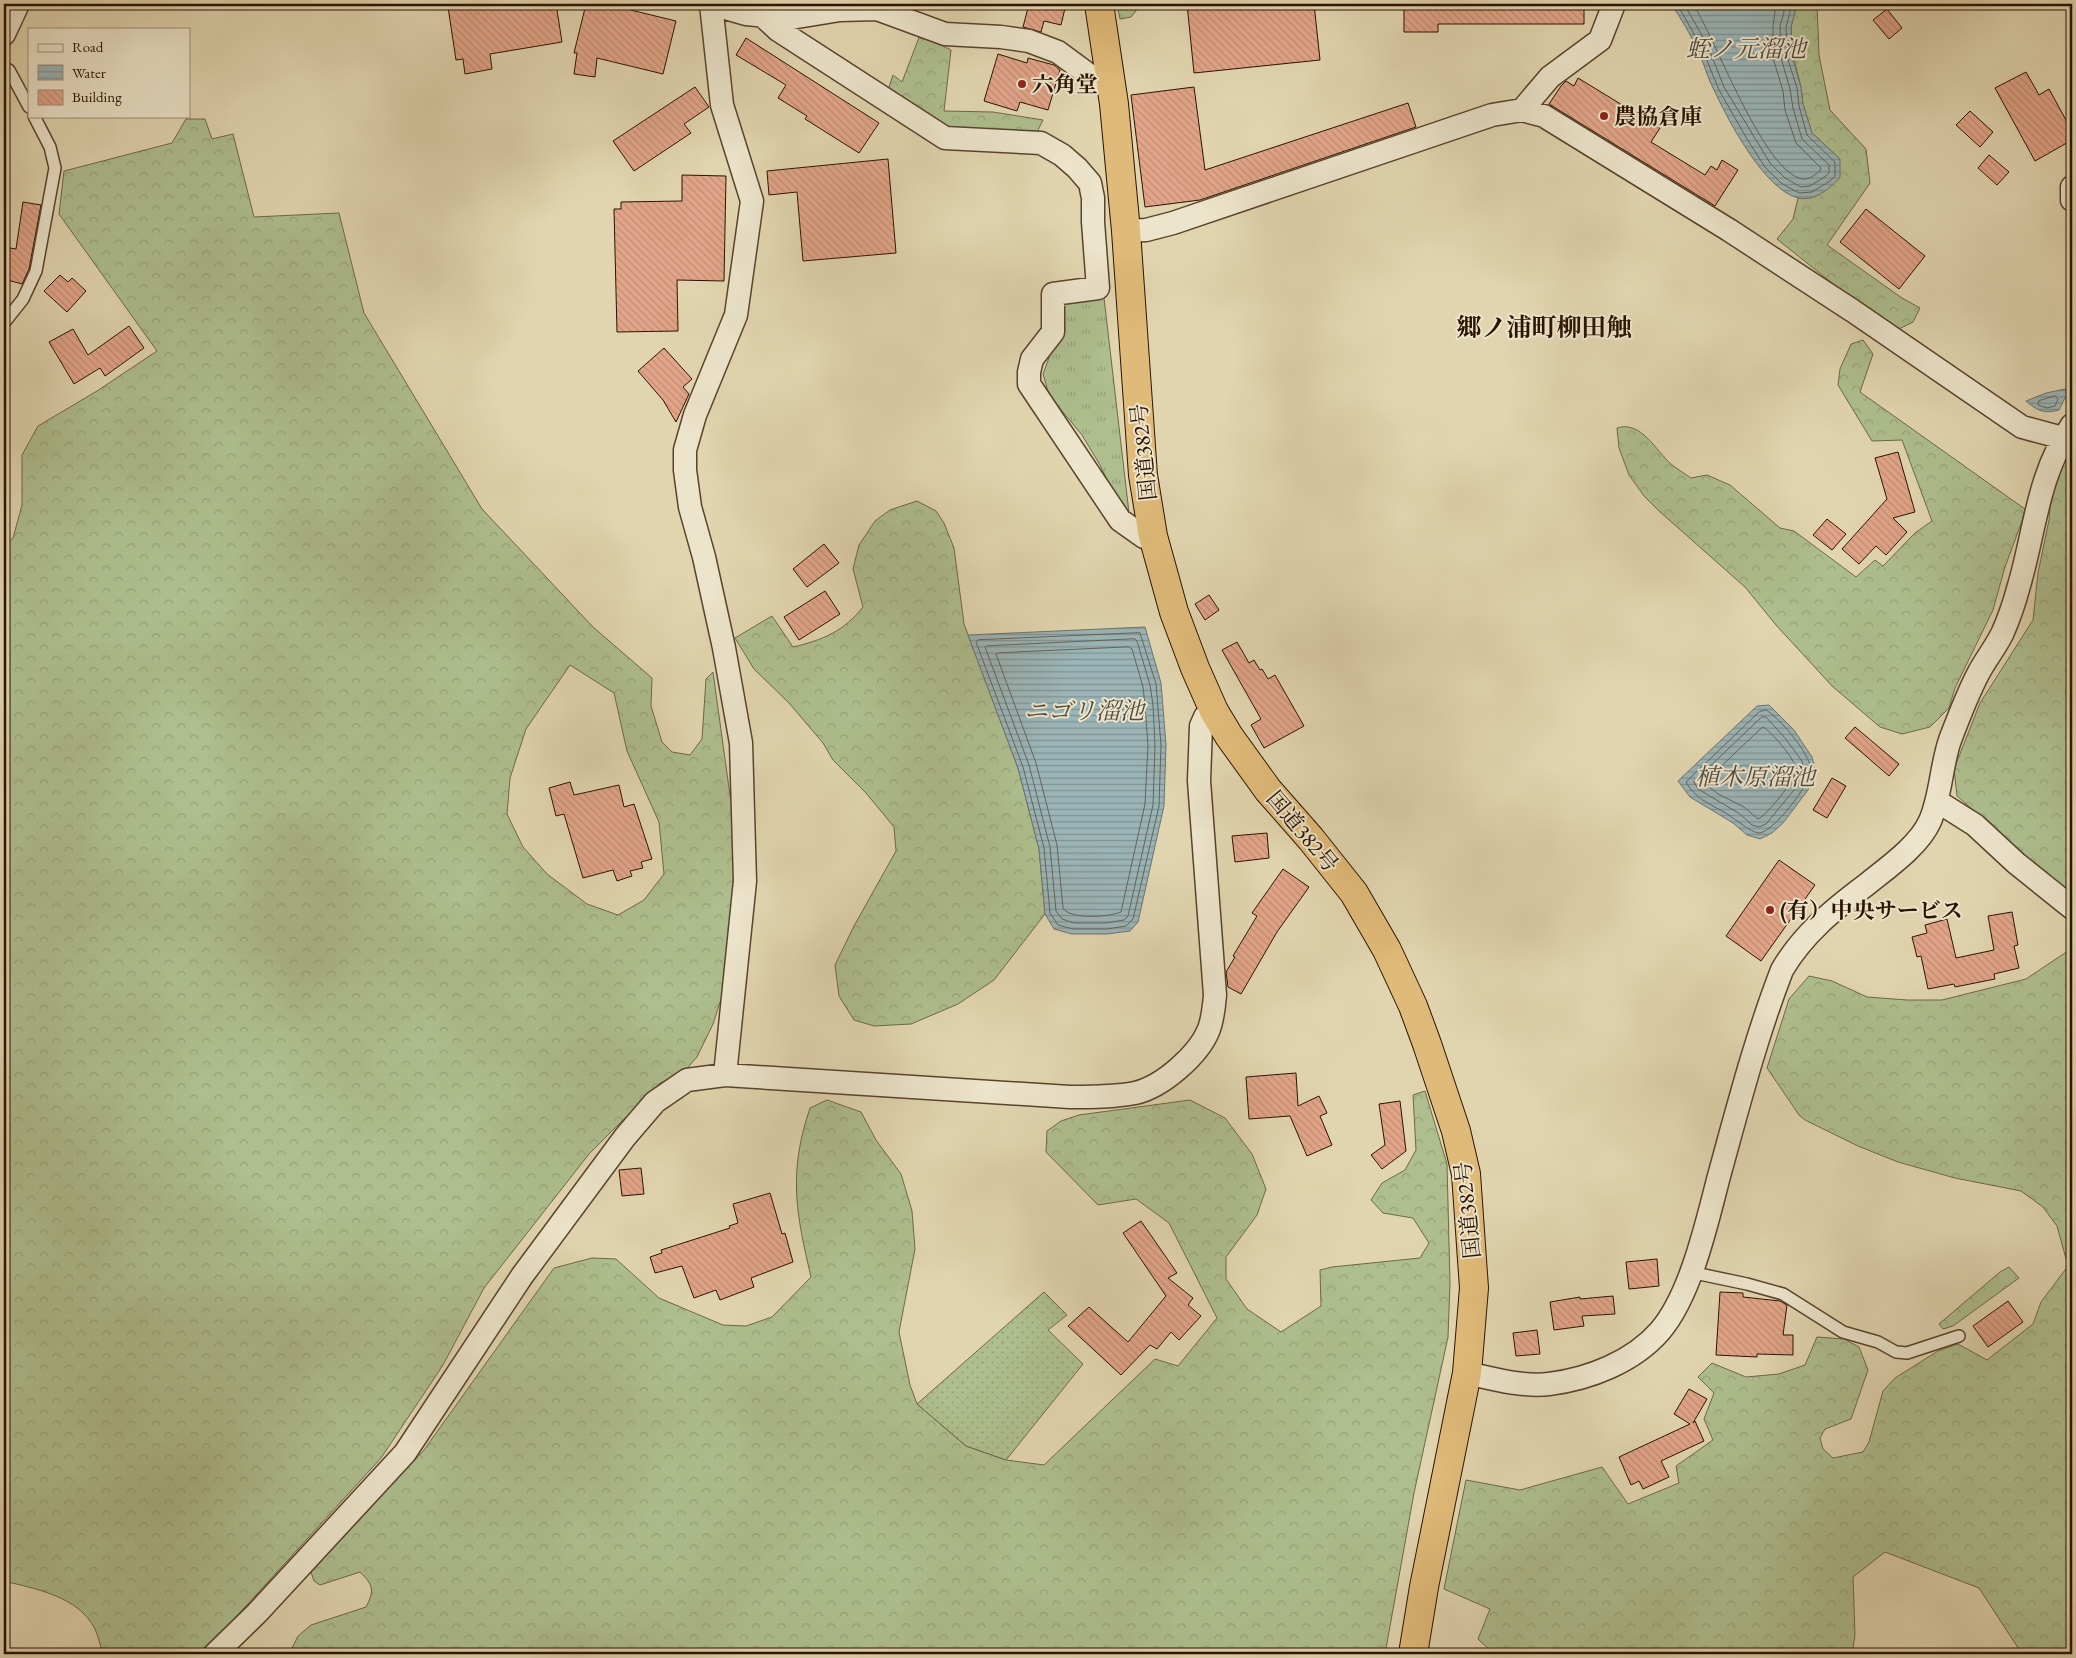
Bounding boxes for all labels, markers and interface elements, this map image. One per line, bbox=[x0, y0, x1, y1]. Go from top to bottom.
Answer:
legend bbox=[28, 28, 190, 118]
water label: 蛭ノ元溜池 bbox=[1686, 33, 1809, 64]
text: Road bbox=[72, 37, 104, 56]
text: Water bbox=[72, 63, 106, 82]
place label: 六角堂 bbox=[1032, 70, 1098, 99]
marker: 六角堂 bbox=[1016, 78, 1028, 90]
text: Building bbox=[72, 87, 122, 106]
place label: 農協倉庫 bbox=[1614, 102, 1702, 131]
marker: 農協倉庫 bbox=[1598, 110, 1610, 122]
district label: 郷ノ浦町柳田触 bbox=[1456, 311, 1632, 343]
street label: 国道382号 bbox=[1124, 402, 1163, 502]
water label: ニゴリ溜池 bbox=[1024, 695, 1147, 726]
water label: 植木原溜池 bbox=[1695, 761, 1818, 792]
street label: 国道382号 bbox=[1260, 785, 1345, 878]
place label: (有）中央サービス bbox=[1780, 896, 1963, 925]
marker: (有）中央サービス bbox=[1764, 904, 1776, 916]
street label: 国道382号 bbox=[1448, 1160, 1487, 1260]

